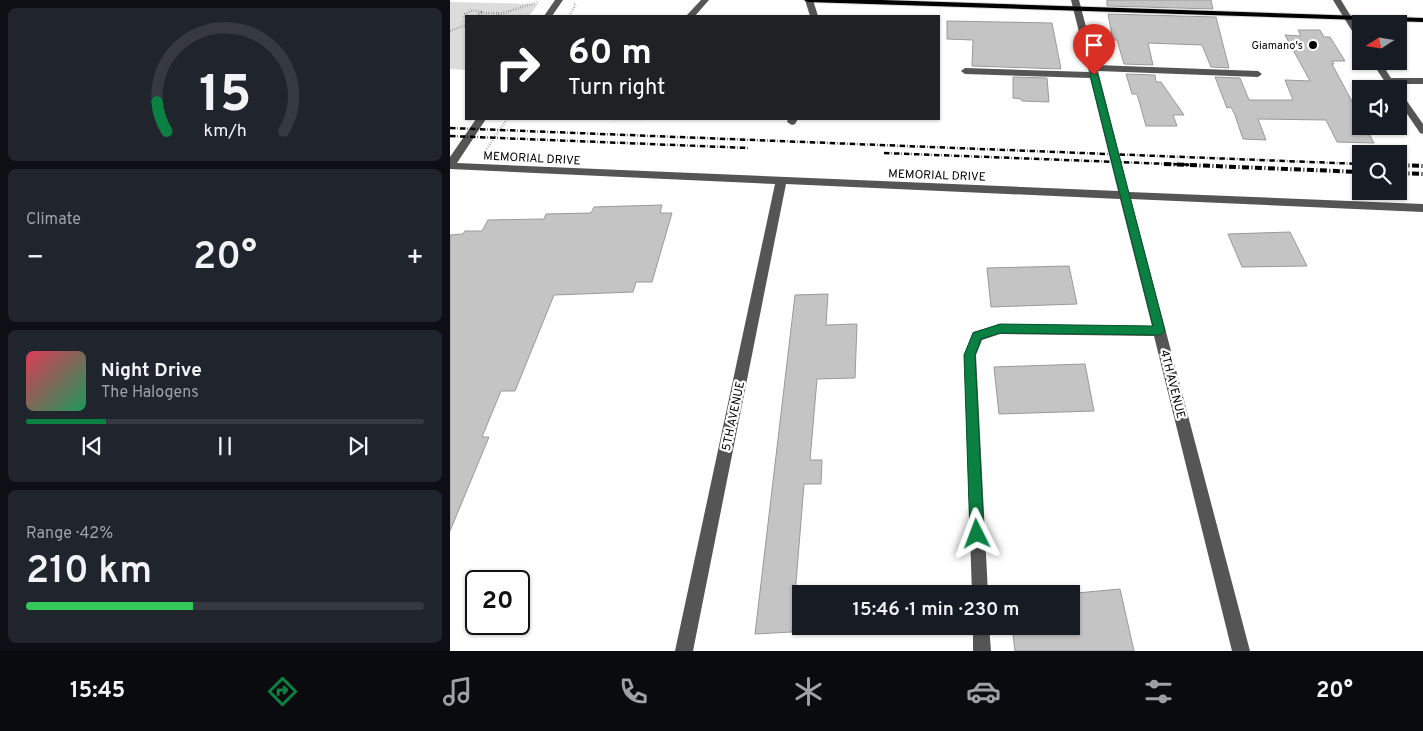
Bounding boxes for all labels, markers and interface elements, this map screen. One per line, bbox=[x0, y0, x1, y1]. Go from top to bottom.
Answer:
north arrow bbox=[1352, 15, 1408, 70]
map controls bbox=[1352, 15, 1407, 200]
pin bbox=[1073, 24, 1115, 75]
icon: arrive bbox=[1080, 31, 1108, 59]
text: 60 m bbox=[568, 32, 652, 76]
icon: right bbox=[485, 35, 550, 100]
place label: Giamano's bbox=[1251, 39, 1303, 53]
marker: Giamano's bbox=[1307, 39, 1319, 51]
text: 15 bbox=[199, 64, 251, 130]
text: Turn right bbox=[568, 75, 665, 102]
button: sound bbox=[1352, 80, 1407, 135]
text: km/h bbox=[203, 120, 247, 143]
button: search bbox=[1352, 145, 1407, 200]
street label: MEMORIAL DRIVE bbox=[483, 148, 581, 170]
street label: MEMORIAL DRIVE bbox=[888, 166, 986, 186]
text: Climate bbox=[26, 210, 81, 230]
text: 20° bbox=[193, 234, 257, 283]
text: − bbox=[26, 241, 44, 277]
text: + bbox=[406, 241, 424, 277]
street label: 4TH AVENUE bbox=[1156, 348, 1188, 420]
text: Night Drive bbox=[101, 359, 202, 383]
street label: 5TH AVENUE bbox=[719, 380, 749, 452]
text: The Halogens bbox=[101, 383, 199, 403]
icon: previous bbox=[78, 432, 106, 460]
icon: pause bbox=[211, 432, 239, 460]
icon: next bbox=[344, 432, 372, 460]
position arrow bbox=[950, 507, 1002, 559]
text: Range · 42% bbox=[26, 524, 113, 544]
text: 210 km bbox=[26, 548, 152, 597]
speed limit sign: 20 bbox=[465, 570, 530, 635]
text: 15:46 · 1 min · 230 m bbox=[853, 598, 1019, 622]
icon: directions bbox=[265, 674, 300, 709]
icon: music bbox=[440, 674, 475, 709]
icon: phone bbox=[616, 674, 651, 709]
icon: climate bbox=[791, 674, 826, 709]
icon: car bbox=[966, 674, 1001, 709]
icon: filters bbox=[1141, 674, 1176, 709]
text: 15:45 bbox=[70, 678, 125, 705]
text: 20° bbox=[1316, 678, 1353, 705]

